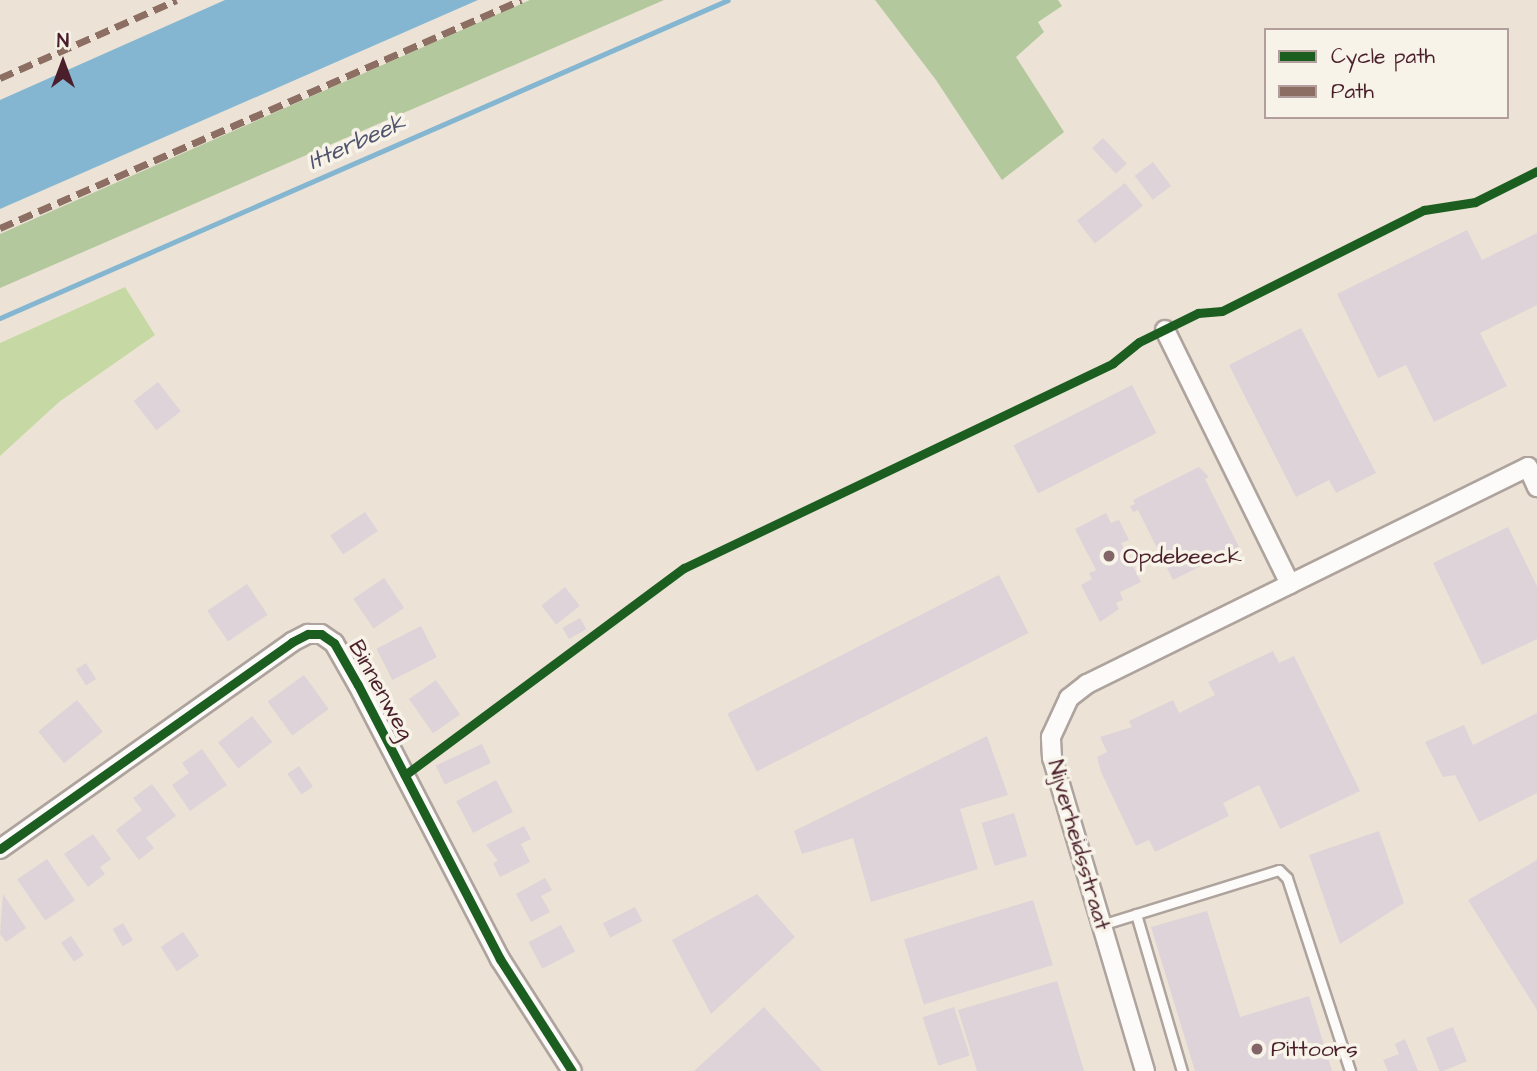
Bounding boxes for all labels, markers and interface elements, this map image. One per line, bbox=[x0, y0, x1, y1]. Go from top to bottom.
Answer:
north arrow bbox=[28, 28, 98, 98]
text: N bbox=[57, 28, 69, 55]
legend bbox=[1264, 28, 1509, 119]
text: Cycle path bbox=[1331, 42, 1435, 71]
text: Path bbox=[1331, 77, 1374, 106]
water label: Itterbeek bbox=[304, 109, 410, 177]
place label: Opdebeeck bbox=[1123, 542, 1242, 570]
marker: Opdebeeck bbox=[1101, 548, 1117, 564]
street label: Binnenweg bbox=[342, 635, 420, 745]
street label: Nijverheidsstraat bbox=[1041, 757, 1117, 933]
place label: Pittoors bbox=[1271, 1035, 1358, 1063]
marker: Pittoors bbox=[1249, 1041, 1265, 1057]

